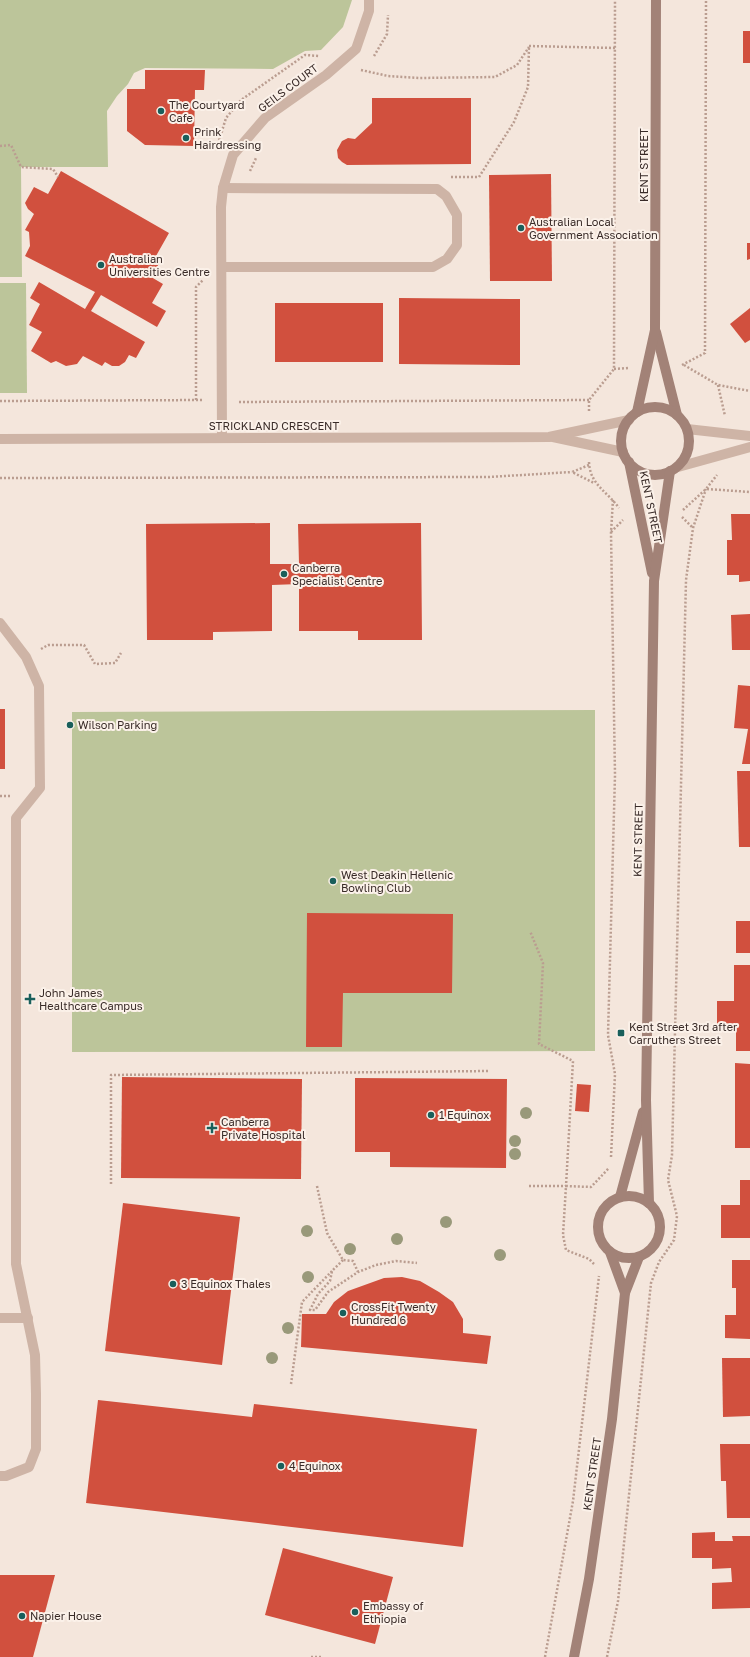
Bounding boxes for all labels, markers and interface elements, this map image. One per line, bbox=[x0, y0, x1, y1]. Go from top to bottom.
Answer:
street label: GEILS COURT bbox=[255, 61, 320, 114]
place label: The Courtyard Cafe bbox=[169, 98, 245, 124]
marker: The Courtyard Cafe bbox=[156, 106, 166, 116]
place label: Prink Hairdressing bbox=[194, 125, 261, 151]
street label: KENT STREET bbox=[637, 128, 650, 202]
marker: Prink Hairdressing bbox=[181, 133, 191, 143]
place label: Australian Local Government Association bbox=[529, 215, 658, 241]
marker: Australian Local Government Association bbox=[516, 223, 526, 233]
place label: Australian Universities Centre bbox=[109, 252, 210, 278]
marker: Australian Universities Centre bbox=[96, 260, 106, 270]
street label: STRICKLAND CRESCENT bbox=[209, 419, 339, 432]
street label: KENT STREET bbox=[637, 469, 666, 545]
place label: Canberra Specialist Centre bbox=[292, 561, 382, 587]
marker: Canberra Specialist Centre bbox=[279, 569, 289, 579]
place label: Wilson Parking bbox=[78, 718, 157, 731]
marker: Wilson Parking bbox=[65, 720, 75, 730]
street label: KENT STREET bbox=[630, 803, 645, 877]
place label: West Deakin Hellenic Bowling Club bbox=[341, 868, 453, 894]
marker: West Deakin Hellenic Bowling Club bbox=[328, 876, 338, 886]
place label: John James Healthcare Campus bbox=[39, 986, 143, 1012]
marker: John James Healthcare Campus bbox=[24, 993, 36, 1005]
place label: Kent Street 3rd after Carruthers Street bbox=[629, 1020, 738, 1046]
marker: Kent Street 3rd after Carruthers Street bbox=[616, 1028, 626, 1038]
place label: 1 Equinox bbox=[439, 1108, 489, 1121]
marker: 1 Equinox bbox=[426, 1110, 436, 1120]
place label: Canberra Private Hospital bbox=[221, 1115, 306, 1141]
marker: Canberra Private Hospital bbox=[206, 1122, 218, 1134]
place label: 3 Equinox Thales bbox=[181, 1277, 271, 1290]
marker: 3 Equinox Thales bbox=[168, 1279, 178, 1289]
place label: CrossFit Twenty Hundred 6 bbox=[351, 1300, 436, 1326]
marker: CrossFit Twenty Hundred 6 bbox=[338, 1308, 348, 1318]
street label: KENT STREET bbox=[580, 1436, 603, 1511]
place label: 4 Equinox bbox=[289, 1459, 341, 1472]
marker: 4 Equinox bbox=[276, 1461, 286, 1471]
place label: Embassy of Ethiopia bbox=[363, 1599, 424, 1625]
marker: Embassy of Ethiopia bbox=[350, 1607, 360, 1617]
place label: Napier House bbox=[30, 1609, 102, 1622]
marker: Napier House bbox=[17, 1611, 27, 1621]

